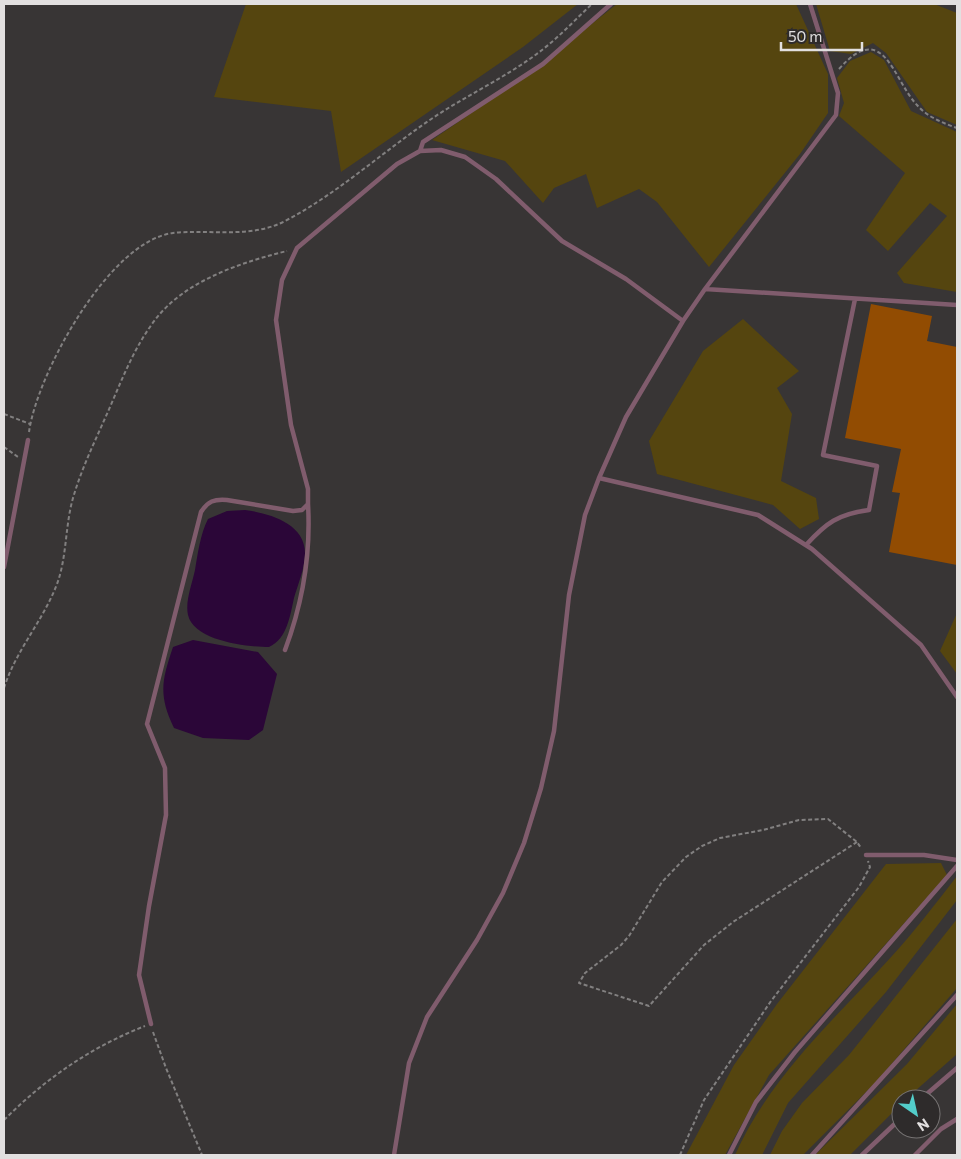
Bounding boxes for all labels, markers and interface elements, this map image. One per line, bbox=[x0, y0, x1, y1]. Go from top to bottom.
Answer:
scale bar bbox=[781, 20, 862, 52]
text: 50 m bbox=[788, 27, 822, 45]
north arrow bbox=[891, 1089, 941, 1139]
text: N bbox=[914, 1115, 933, 1135]

